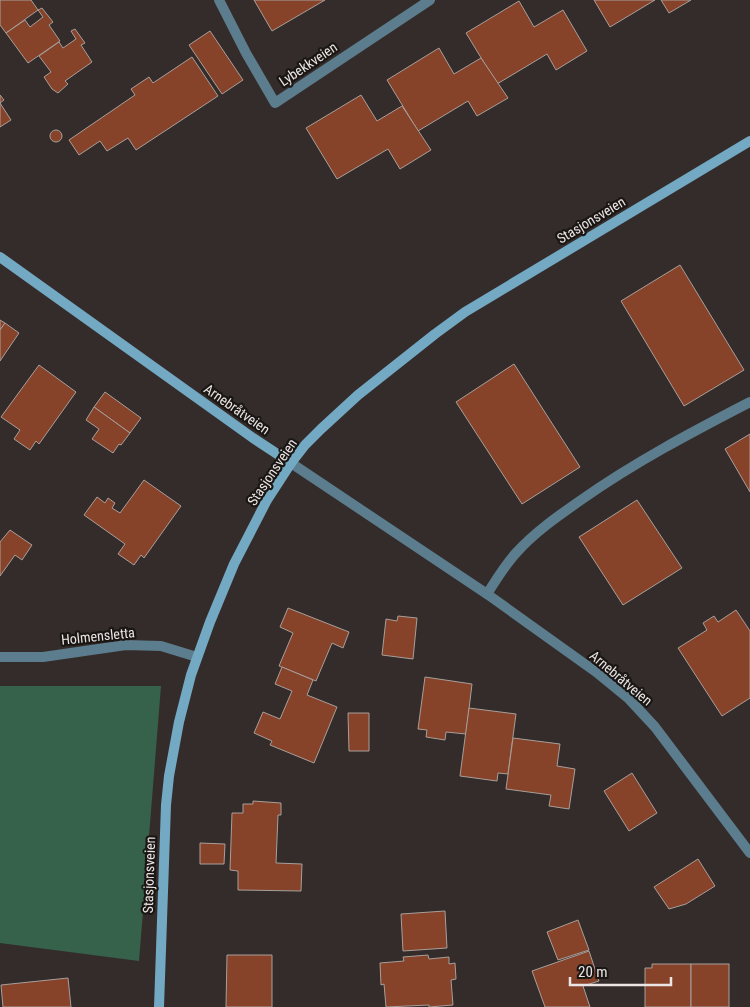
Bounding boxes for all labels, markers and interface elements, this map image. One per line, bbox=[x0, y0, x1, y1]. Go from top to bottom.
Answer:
street label: Lybekkveien bbox=[276, 39, 340, 89]
street label: Stasjonsveien bbox=[554, 193, 628, 247]
street label: Arnebråtveien bbox=[201, 381, 273, 437]
street label: Stasjonsveien bbox=[244, 436, 300, 508]
street label: Holmensletta bbox=[60, 624, 136, 648]
street label: Arnebråtveien bbox=[587, 647, 655, 709]
street label: Stasjonsveien bbox=[140, 836, 158, 914]
scale bar bbox=[570, 954, 671, 986]
text: 20 m bbox=[578, 963, 608, 981]

